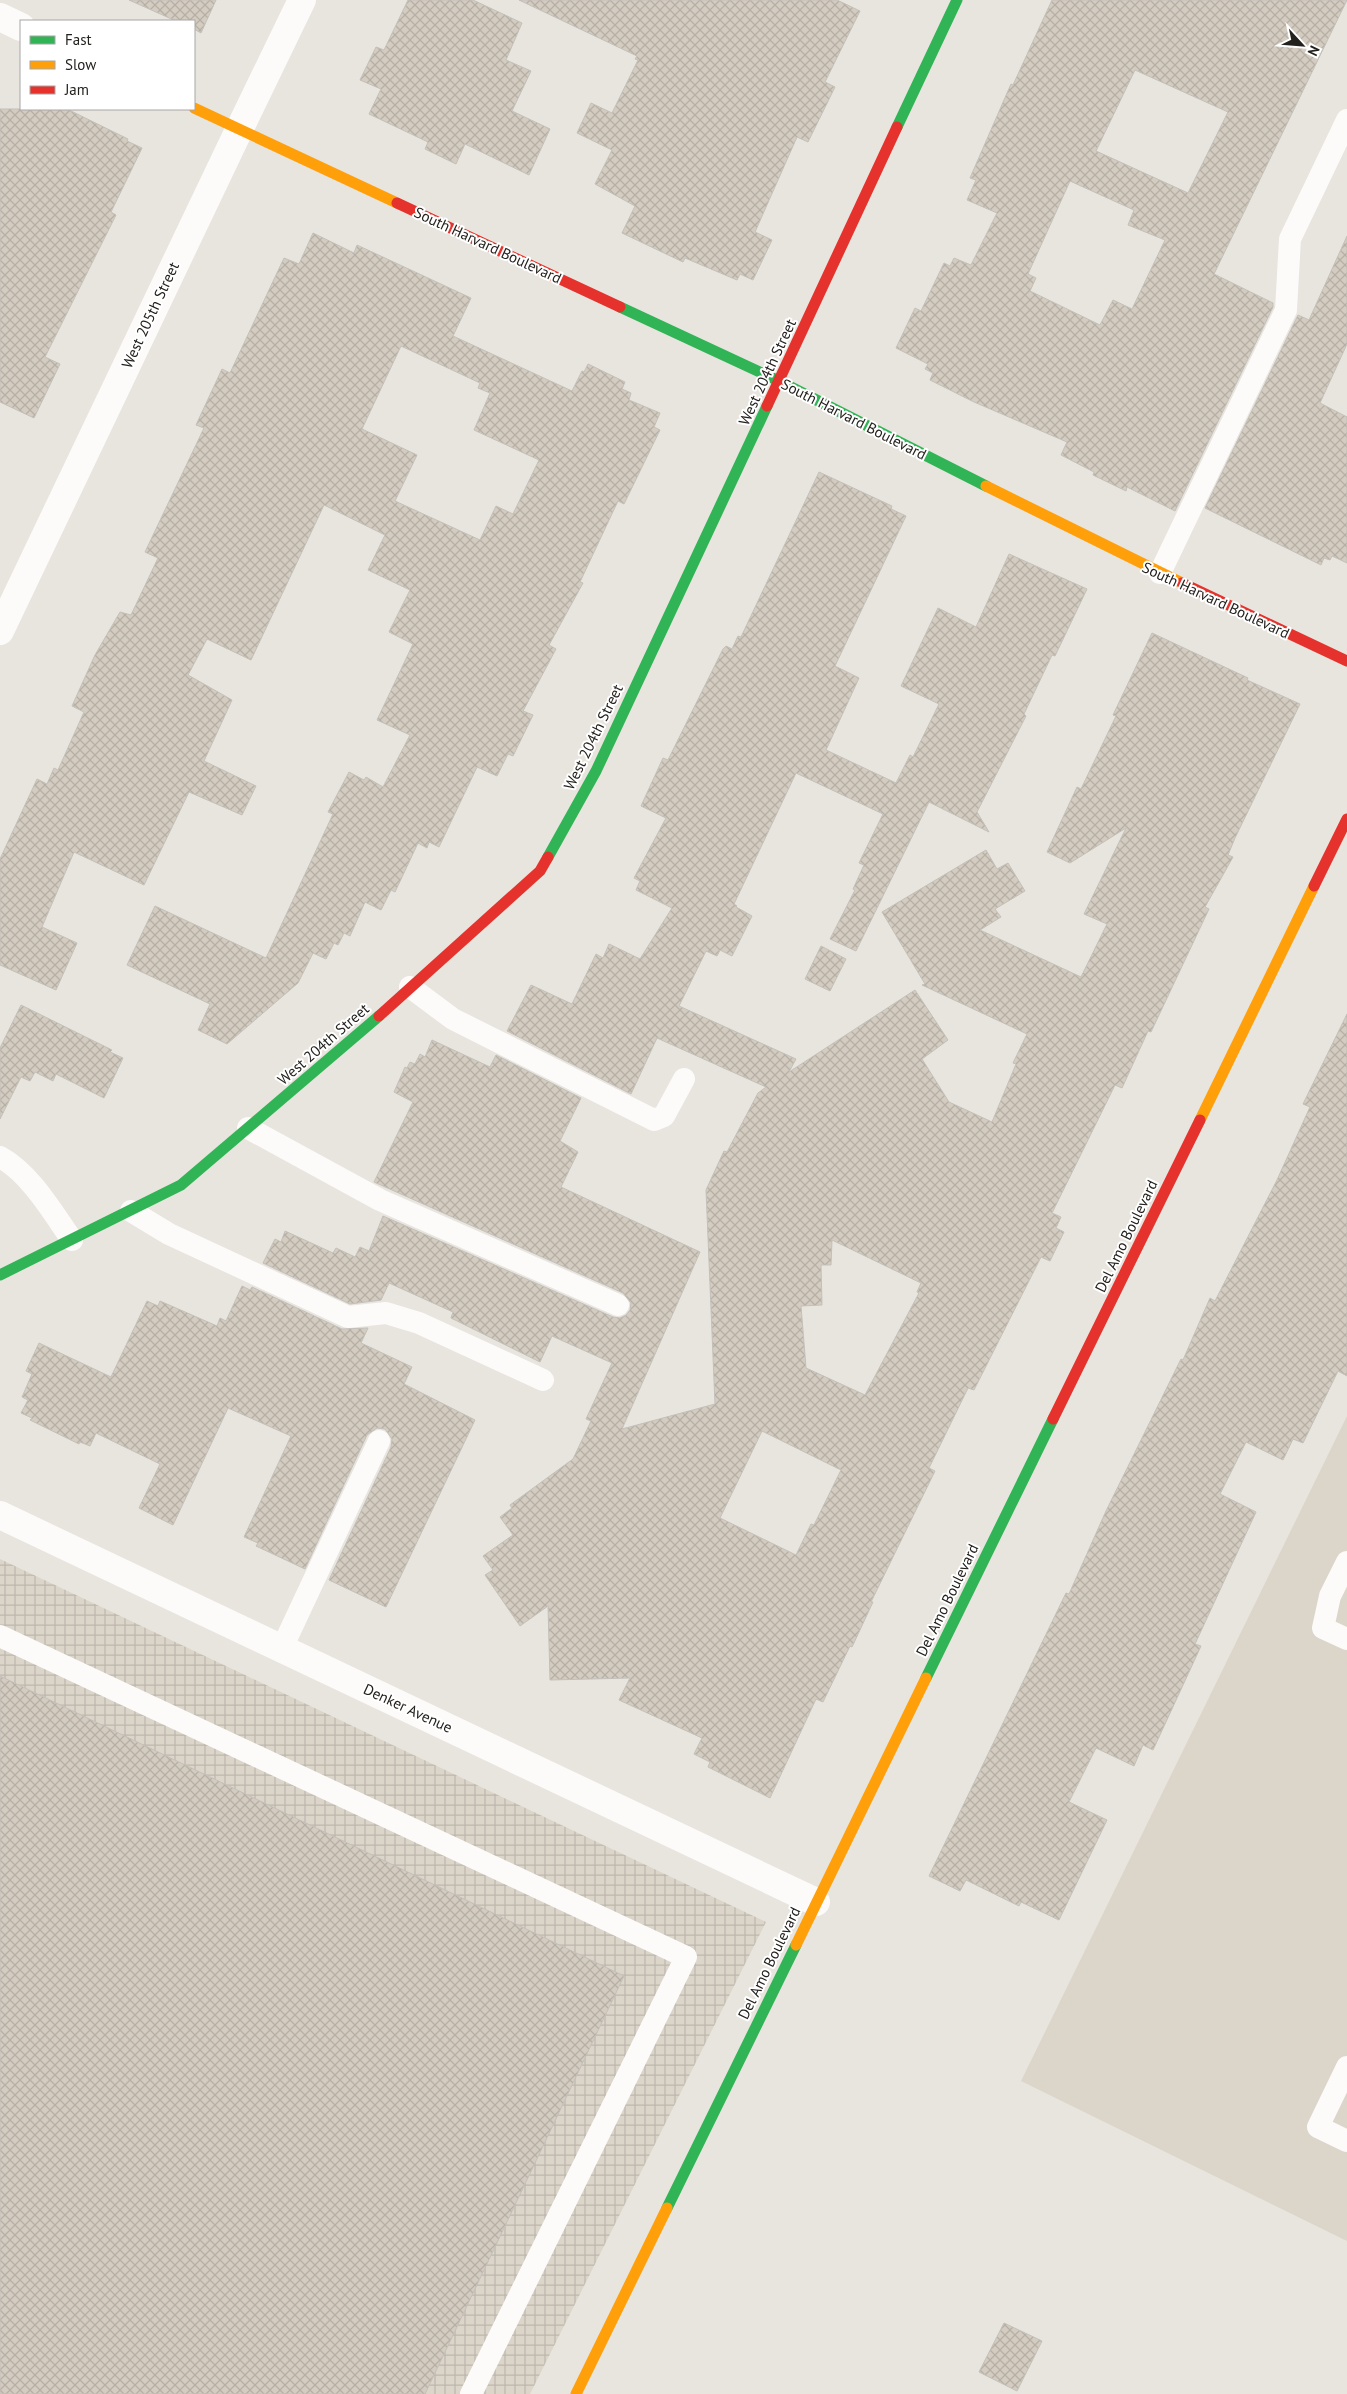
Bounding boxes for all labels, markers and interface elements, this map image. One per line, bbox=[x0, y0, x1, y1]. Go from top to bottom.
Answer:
legend bbox=[20, 20, 195, 110]
north arrow bbox=[1277, 20, 1327, 70]
text: Fast bbox=[65, 30, 92, 49]
text: N bbox=[1304, 43, 1324, 59]
text: Slow bbox=[65, 55, 96, 74]
text: Jam bbox=[64, 80, 89, 99]
street label: South Harvard Boulevard bbox=[411, 203, 565, 287]
street label: West 205th Street bbox=[117, 259, 183, 371]
street label: West 204th Street bbox=[734, 316, 800, 428]
street label: South Harvard Boulevard bbox=[778, 374, 930, 464]
street label: South Harvard Boulevard bbox=[1139, 558, 1293, 642]
street label: West 204th Street bbox=[559, 681, 627, 793]
street label: West 204th Street bbox=[273, 999, 373, 1089]
street label: Del Amo Boulevard bbox=[1091, 1177, 1161, 1295]
street label: Del Amo Boulevard bbox=[912, 1541, 982, 1659]
street label: Denker Avenue bbox=[361, 1679, 455, 1737]
street label: Del Amo Boulevard bbox=[734, 1904, 804, 2022]

